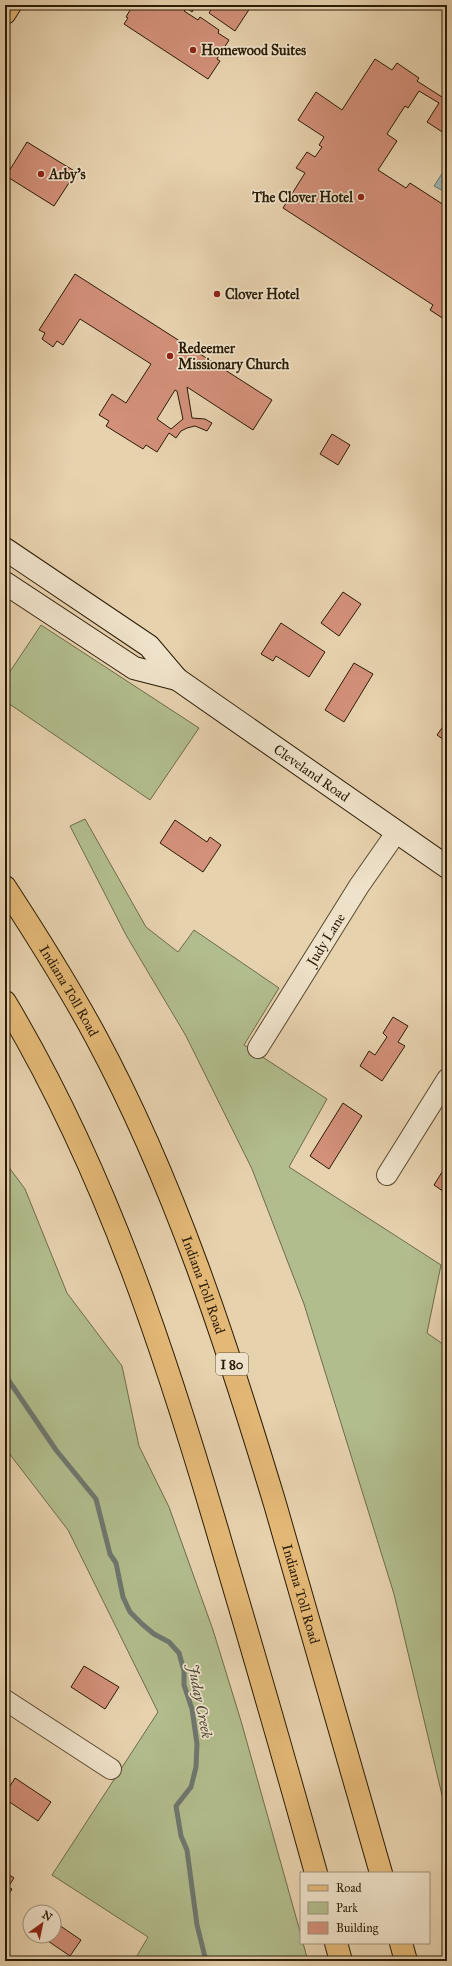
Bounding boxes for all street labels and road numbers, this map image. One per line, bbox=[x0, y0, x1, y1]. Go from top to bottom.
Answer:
street label: Cleveland Road bbox=[270, 741, 353, 805]
street label: Judy Lane bbox=[302, 910, 349, 971]
street label: Indiana Toll Road bbox=[35, 942, 102, 1039]
street label: Indiana Toll Road bbox=[178, 1234, 228, 1336]
road number: I 80 bbox=[216, 1353, 248, 1375]
street label: Indiana Toll Road bbox=[278, 1542, 323, 1646]

